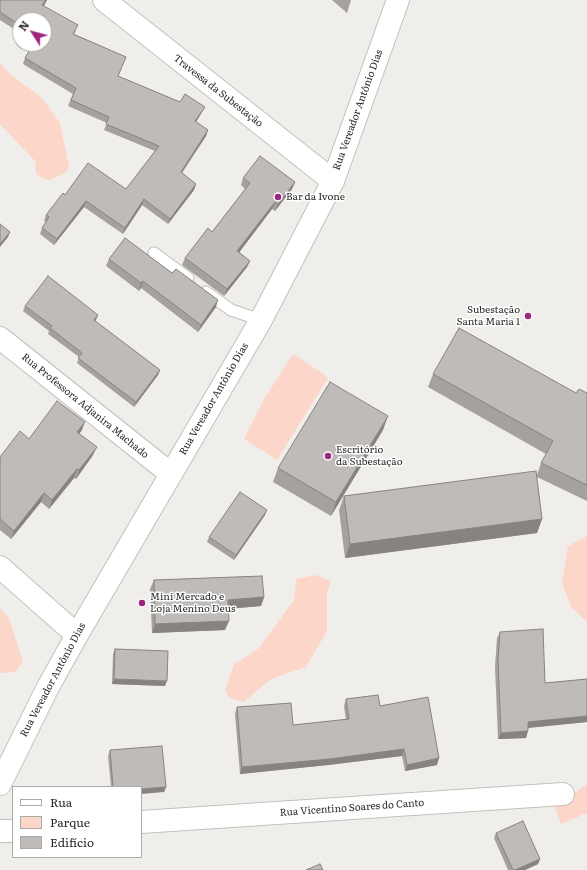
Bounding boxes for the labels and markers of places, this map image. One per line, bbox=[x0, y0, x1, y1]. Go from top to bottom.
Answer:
place label: Bar da Ivone bbox=[286, 191, 345, 203]
marker: Bar da Ivone bbox=[273, 192, 283, 202]
place label: Subestação Santa Maria 1 bbox=[457, 304, 520, 328]
marker: Subestação Santa Maria 1 bbox=[523, 311, 533, 321]
place label: Escritório da Subestação bbox=[336, 444, 403, 468]
marker: Escritório da Subestação bbox=[323, 451, 333, 461]
place label: Mini Mercado e Loja Menino Deus bbox=[150, 591, 235, 614]
marker: Mini Mercado e Loja Menino Deus bbox=[137, 598, 147, 608]

